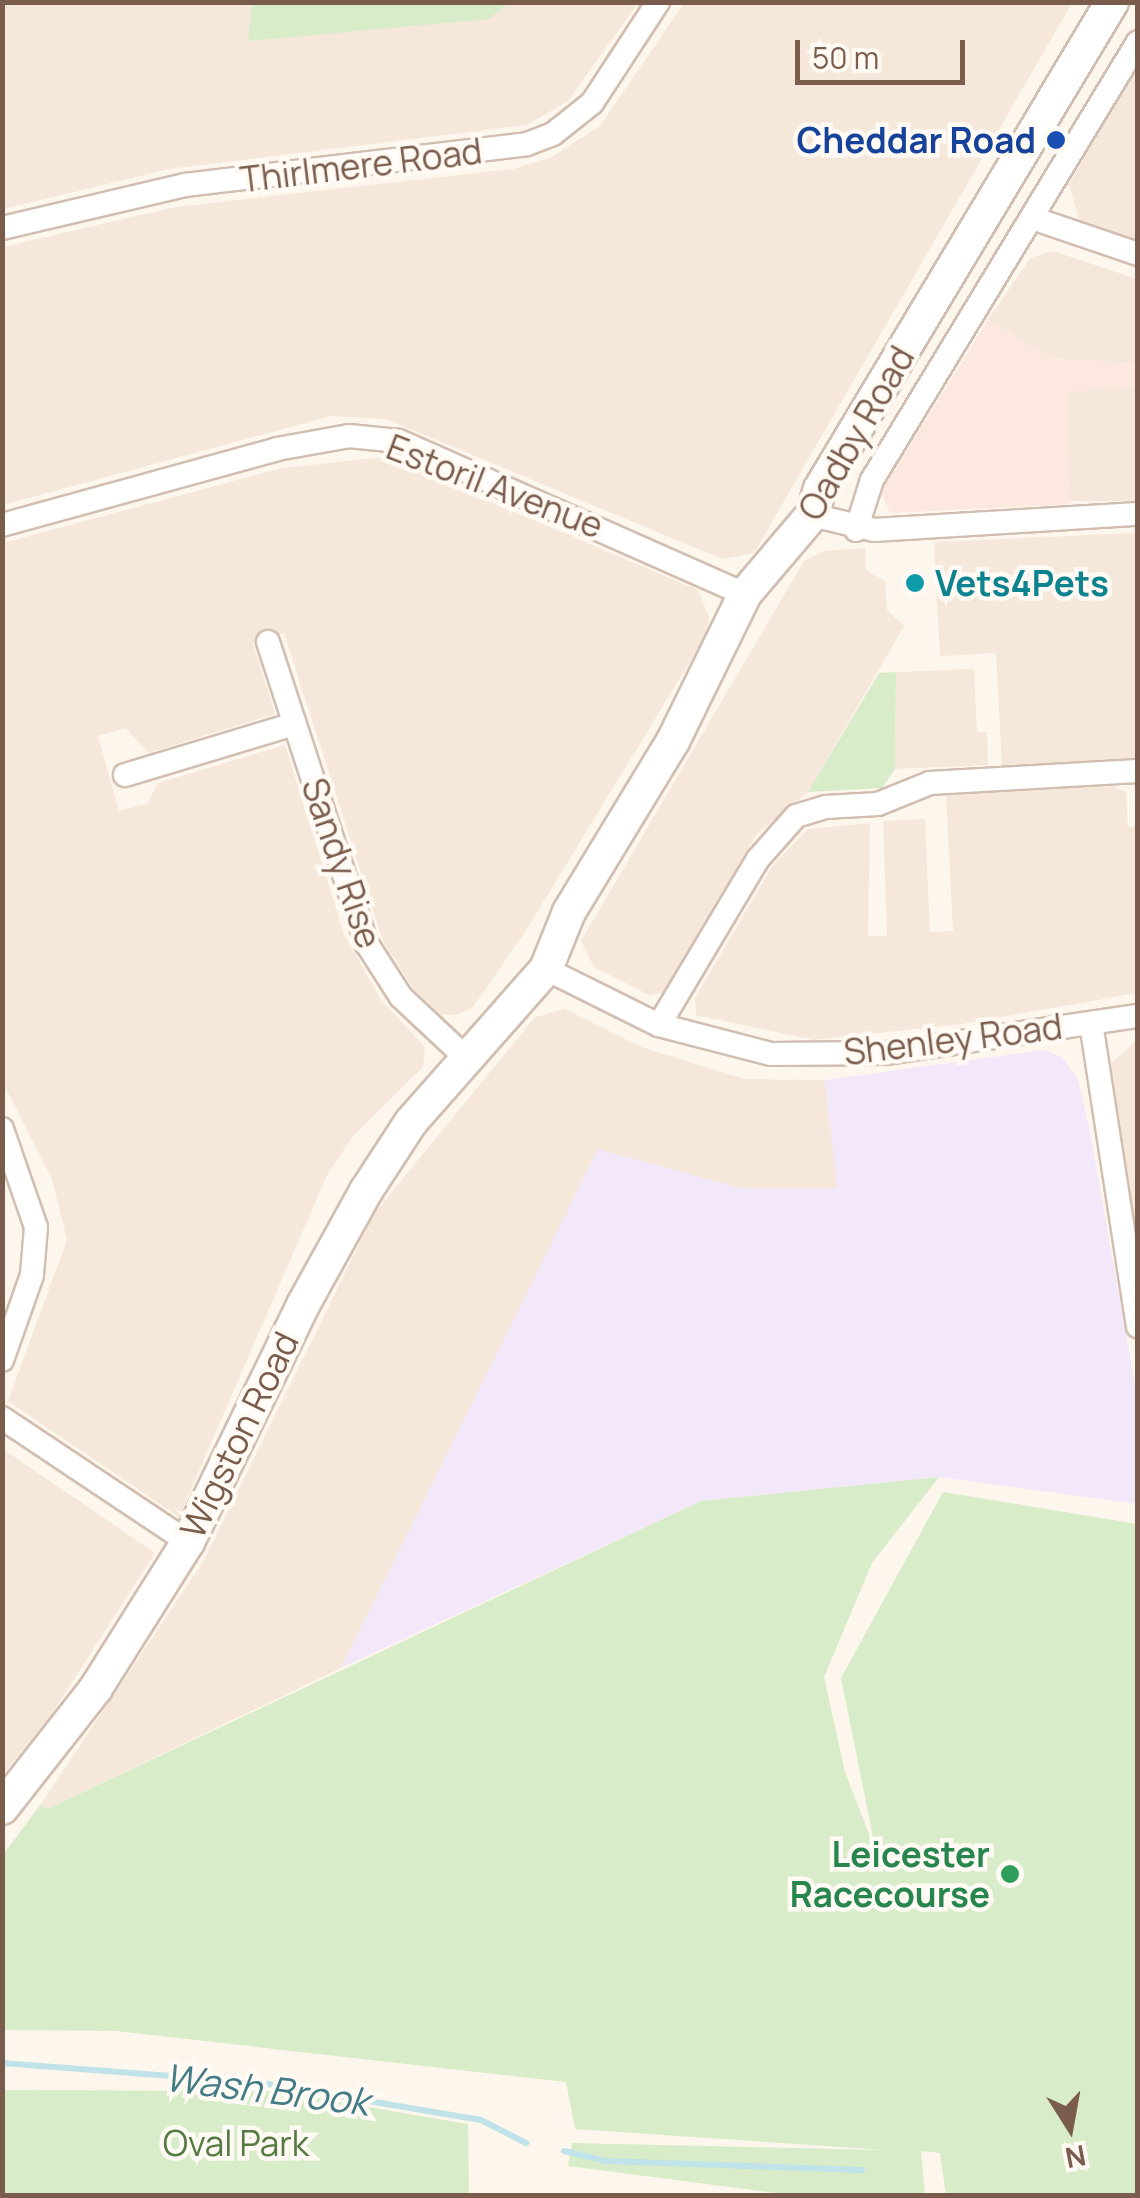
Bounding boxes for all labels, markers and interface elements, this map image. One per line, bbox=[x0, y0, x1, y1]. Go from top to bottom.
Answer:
scale bar bbox=[800, 20, 970, 82]
text: 50 m bbox=[812, 37, 879, 78]
place label: Cheddar Road bbox=[796, 119, 1036, 161]
street label: Thirlmere Road bbox=[238, 129, 484, 201]
marker: Cheddar Road bbox=[1045, 129, 1067, 151]
street label: Oadby Road bbox=[789, 339, 923, 527]
street label: Estoril Avenue bbox=[381, 426, 609, 546]
place label: Vets4Pets bbox=[935, 562, 1109, 604]
marker: Vets4Pets bbox=[904, 572, 926, 594]
street label: Sandy Rise bbox=[293, 773, 391, 953]
street label: Shenley Road bbox=[841, 1005, 1065, 1073]
street label: Wigston Road bbox=[171, 1325, 307, 1545]
place label: Leicester Racecourse bbox=[790, 1833, 990, 1915]
marker: Leicester Racecourse bbox=[999, 1863, 1021, 1885]
water label: Wash Brook bbox=[162, 2054, 372, 2124]
north arrow bbox=[1020, 2078, 1120, 2178]
park label: Oval Park bbox=[163, 2122, 309, 2164]
text: N bbox=[1062, 2137, 1089, 2178]

